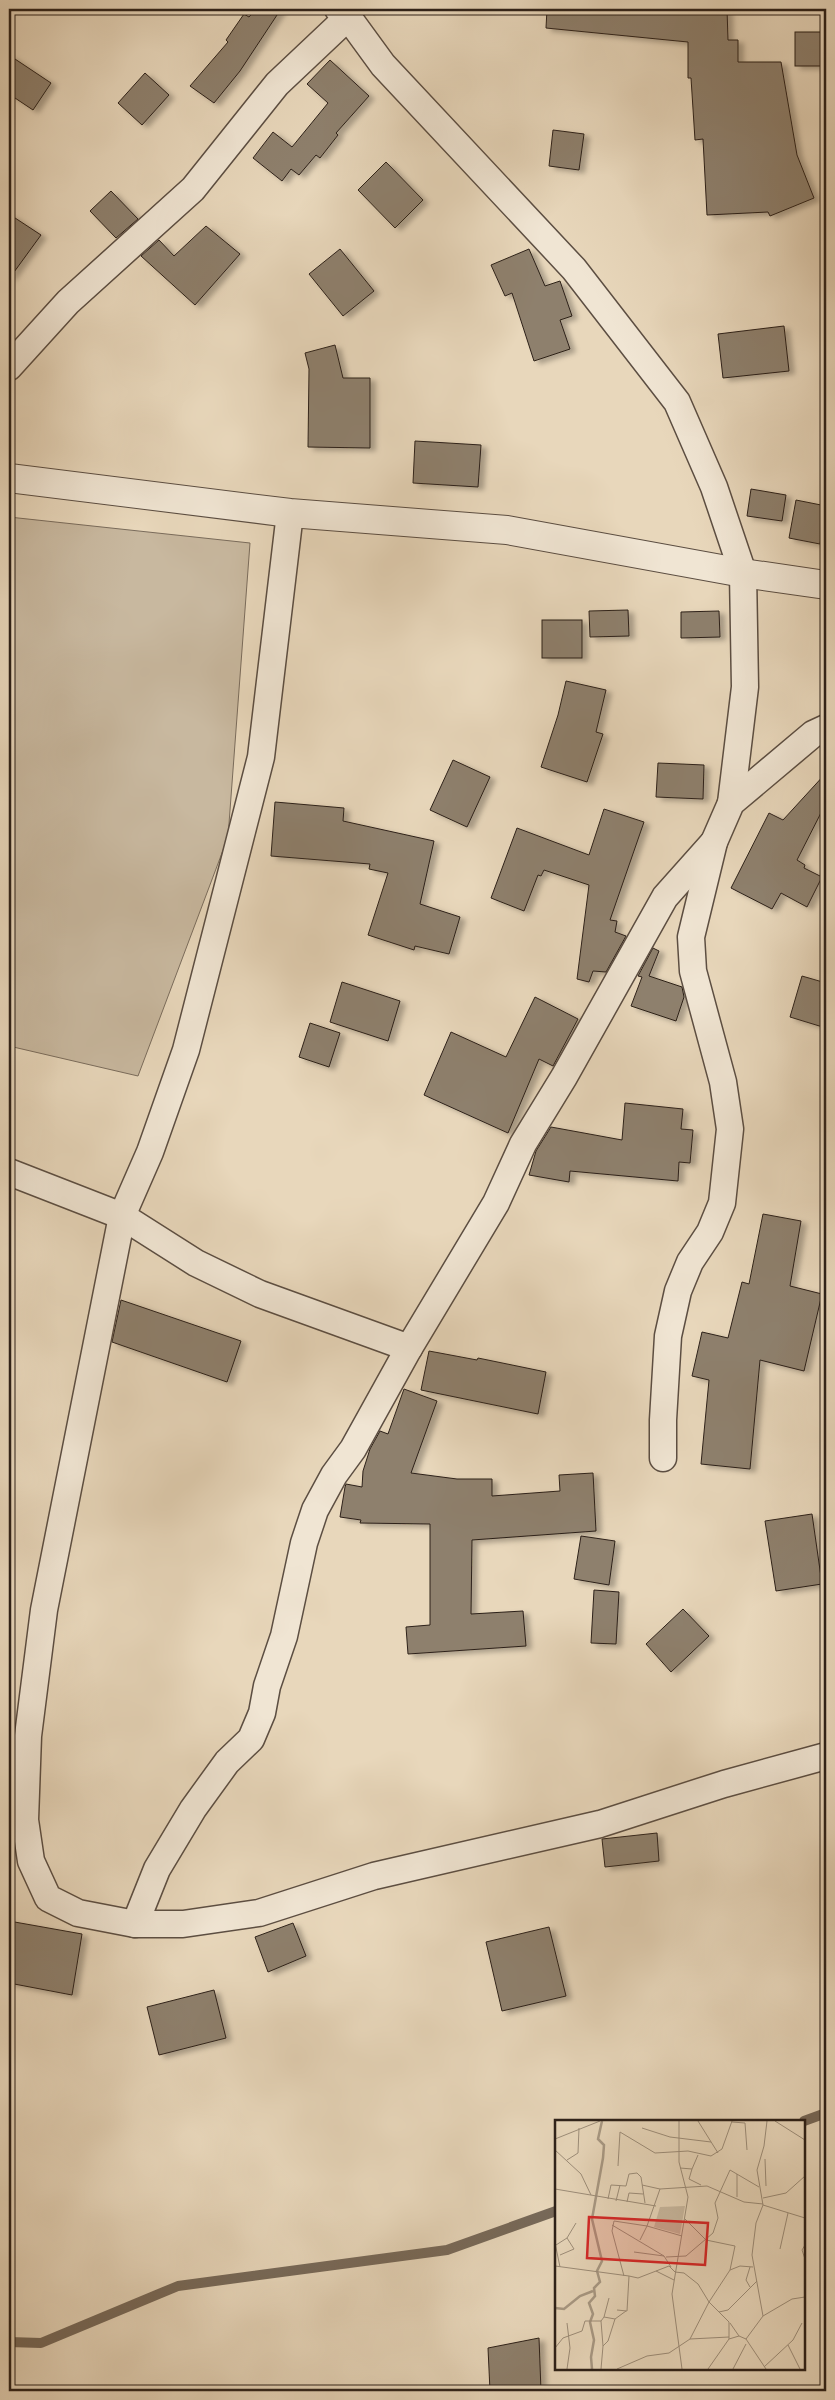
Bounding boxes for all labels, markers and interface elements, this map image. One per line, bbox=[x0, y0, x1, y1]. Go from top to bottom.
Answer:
inset map bbox=[555, 2120, 805, 2370]

